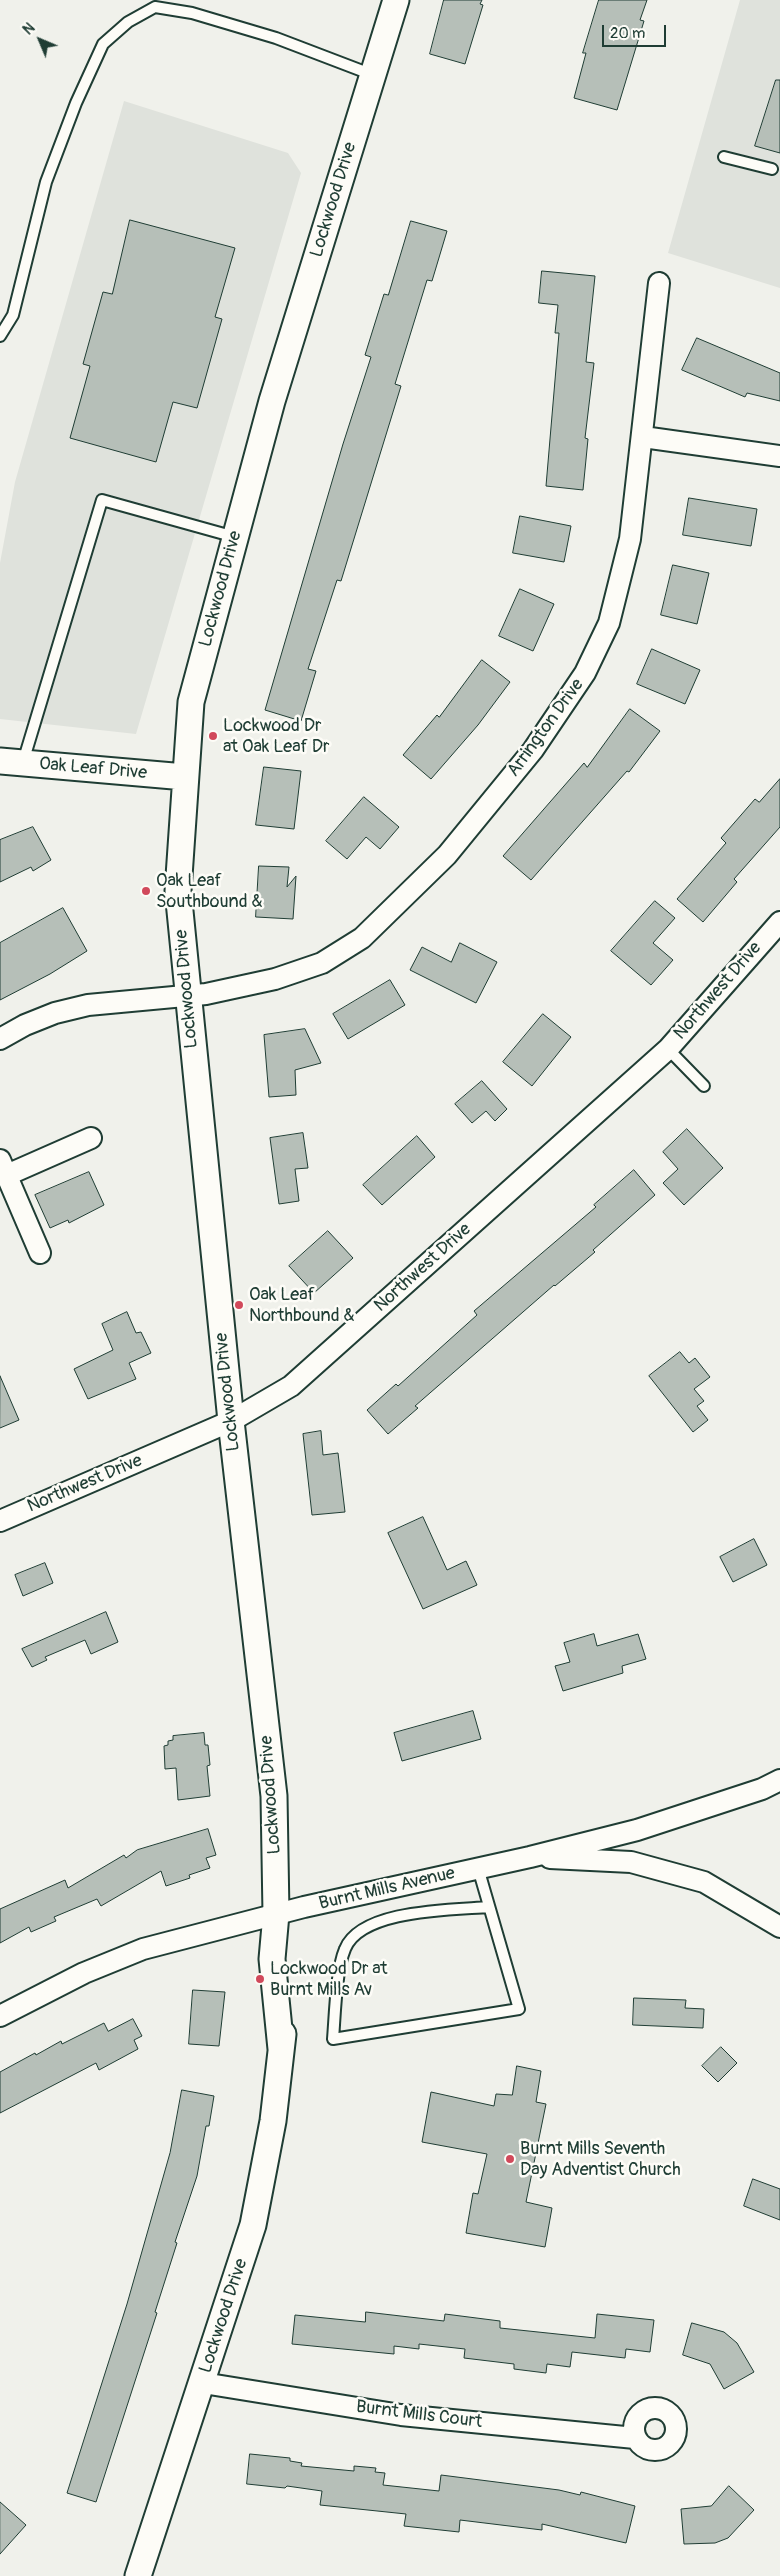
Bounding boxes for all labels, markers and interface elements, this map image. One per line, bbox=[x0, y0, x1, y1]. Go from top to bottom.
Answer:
north arrow bbox=[15, 15, 65, 65]
scale bar bbox=[605, 15, 669, 47]
text: N bbox=[20, 20, 38, 38]
text: 20 m bbox=[610, 24, 645, 43]
street label: Lockwood Drive bbox=[306, 140, 362, 260]
street label: Lockwood Drive bbox=[195, 529, 247, 649]
street label: Arrington Drive bbox=[503, 675, 589, 781]
place label: Lockwood Dr at Oak Leaf Dr bbox=[223, 715, 330, 758]
marker: Lockwood Dr at Oak Leaf Dr bbox=[207, 730, 219, 742]
street label: Oak Leaf Drive bbox=[38, 754, 148, 784]
place label: Oak Leaf Southbound & bbox=[156, 870, 263, 912]
marker: Oak Leaf Southbound & bbox=[140, 885, 152, 897]
street label: Lockwood Drive bbox=[171, 929, 203, 1049]
street label: Northwest Drive bbox=[670, 938, 766, 1044]
street label: Northwest Drive bbox=[370, 1219, 476, 1317]
place label: Oak Leaf Northbound & bbox=[249, 1284, 355, 1326]
marker: Oak Leaf Northbound & bbox=[233, 1299, 245, 1311]
street label: Lockwood Drive bbox=[211, 1332, 245, 1452]
street label: Northwest Drive bbox=[24, 1450, 146, 1518]
street label: Lockwood Drive bbox=[256, 1735, 286, 1855]
street label: Burnt Mills Avenue bbox=[317, 1863, 457, 1915]
place label: Lockwood Dr at Burnt Mills Av bbox=[270, 1958, 387, 2000]
marker: Lockwood Dr at Burnt Mills Av bbox=[254, 1973, 266, 1985]
place label: Burnt Mills Seventh Day Adventist Church bbox=[520, 2138, 681, 2180]
marker: Burnt Mills Seventh Day Adventist Church bbox=[504, 2153, 516, 2165]
street label: Lockwood Drive bbox=[195, 2256, 253, 2376]
street label: Burnt Mills Court bbox=[355, 2397, 483, 2433]

